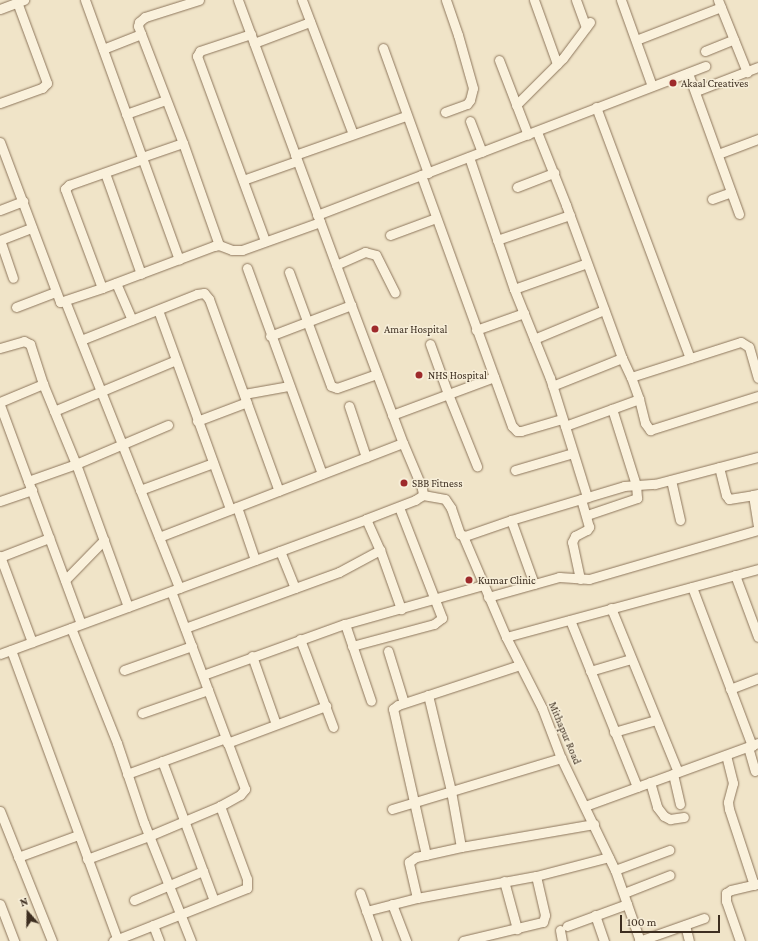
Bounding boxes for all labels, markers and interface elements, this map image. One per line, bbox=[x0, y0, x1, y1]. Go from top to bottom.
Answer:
place label: Akaal Creatives bbox=[681, 76, 748, 90]
marker: Akaal Creatives bbox=[668, 78, 678, 88]
place label: Amar Hospital bbox=[384, 322, 447, 336]
marker: Amar Hospital bbox=[369, 323, 381, 335]
place label: NHS Hospital bbox=[428, 368, 487, 382]
marker: NHS Hospital bbox=[413, 369, 425, 381]
place label: SBB Fitness bbox=[412, 476, 462, 490]
marker: SBB Fitness bbox=[399, 478, 409, 488]
place label: Kumar Clinic bbox=[478, 573, 535, 587]
marker: Kumar Clinic bbox=[463, 574, 475, 586]
street label: Mithapur Road bbox=[546, 700, 584, 766]
north arrow bbox=[8, 893, 48, 933]
text: N bbox=[18, 895, 29, 909]
scale bar bbox=[622, 907, 722, 933]
text: 100 m bbox=[627, 915, 656, 929]

